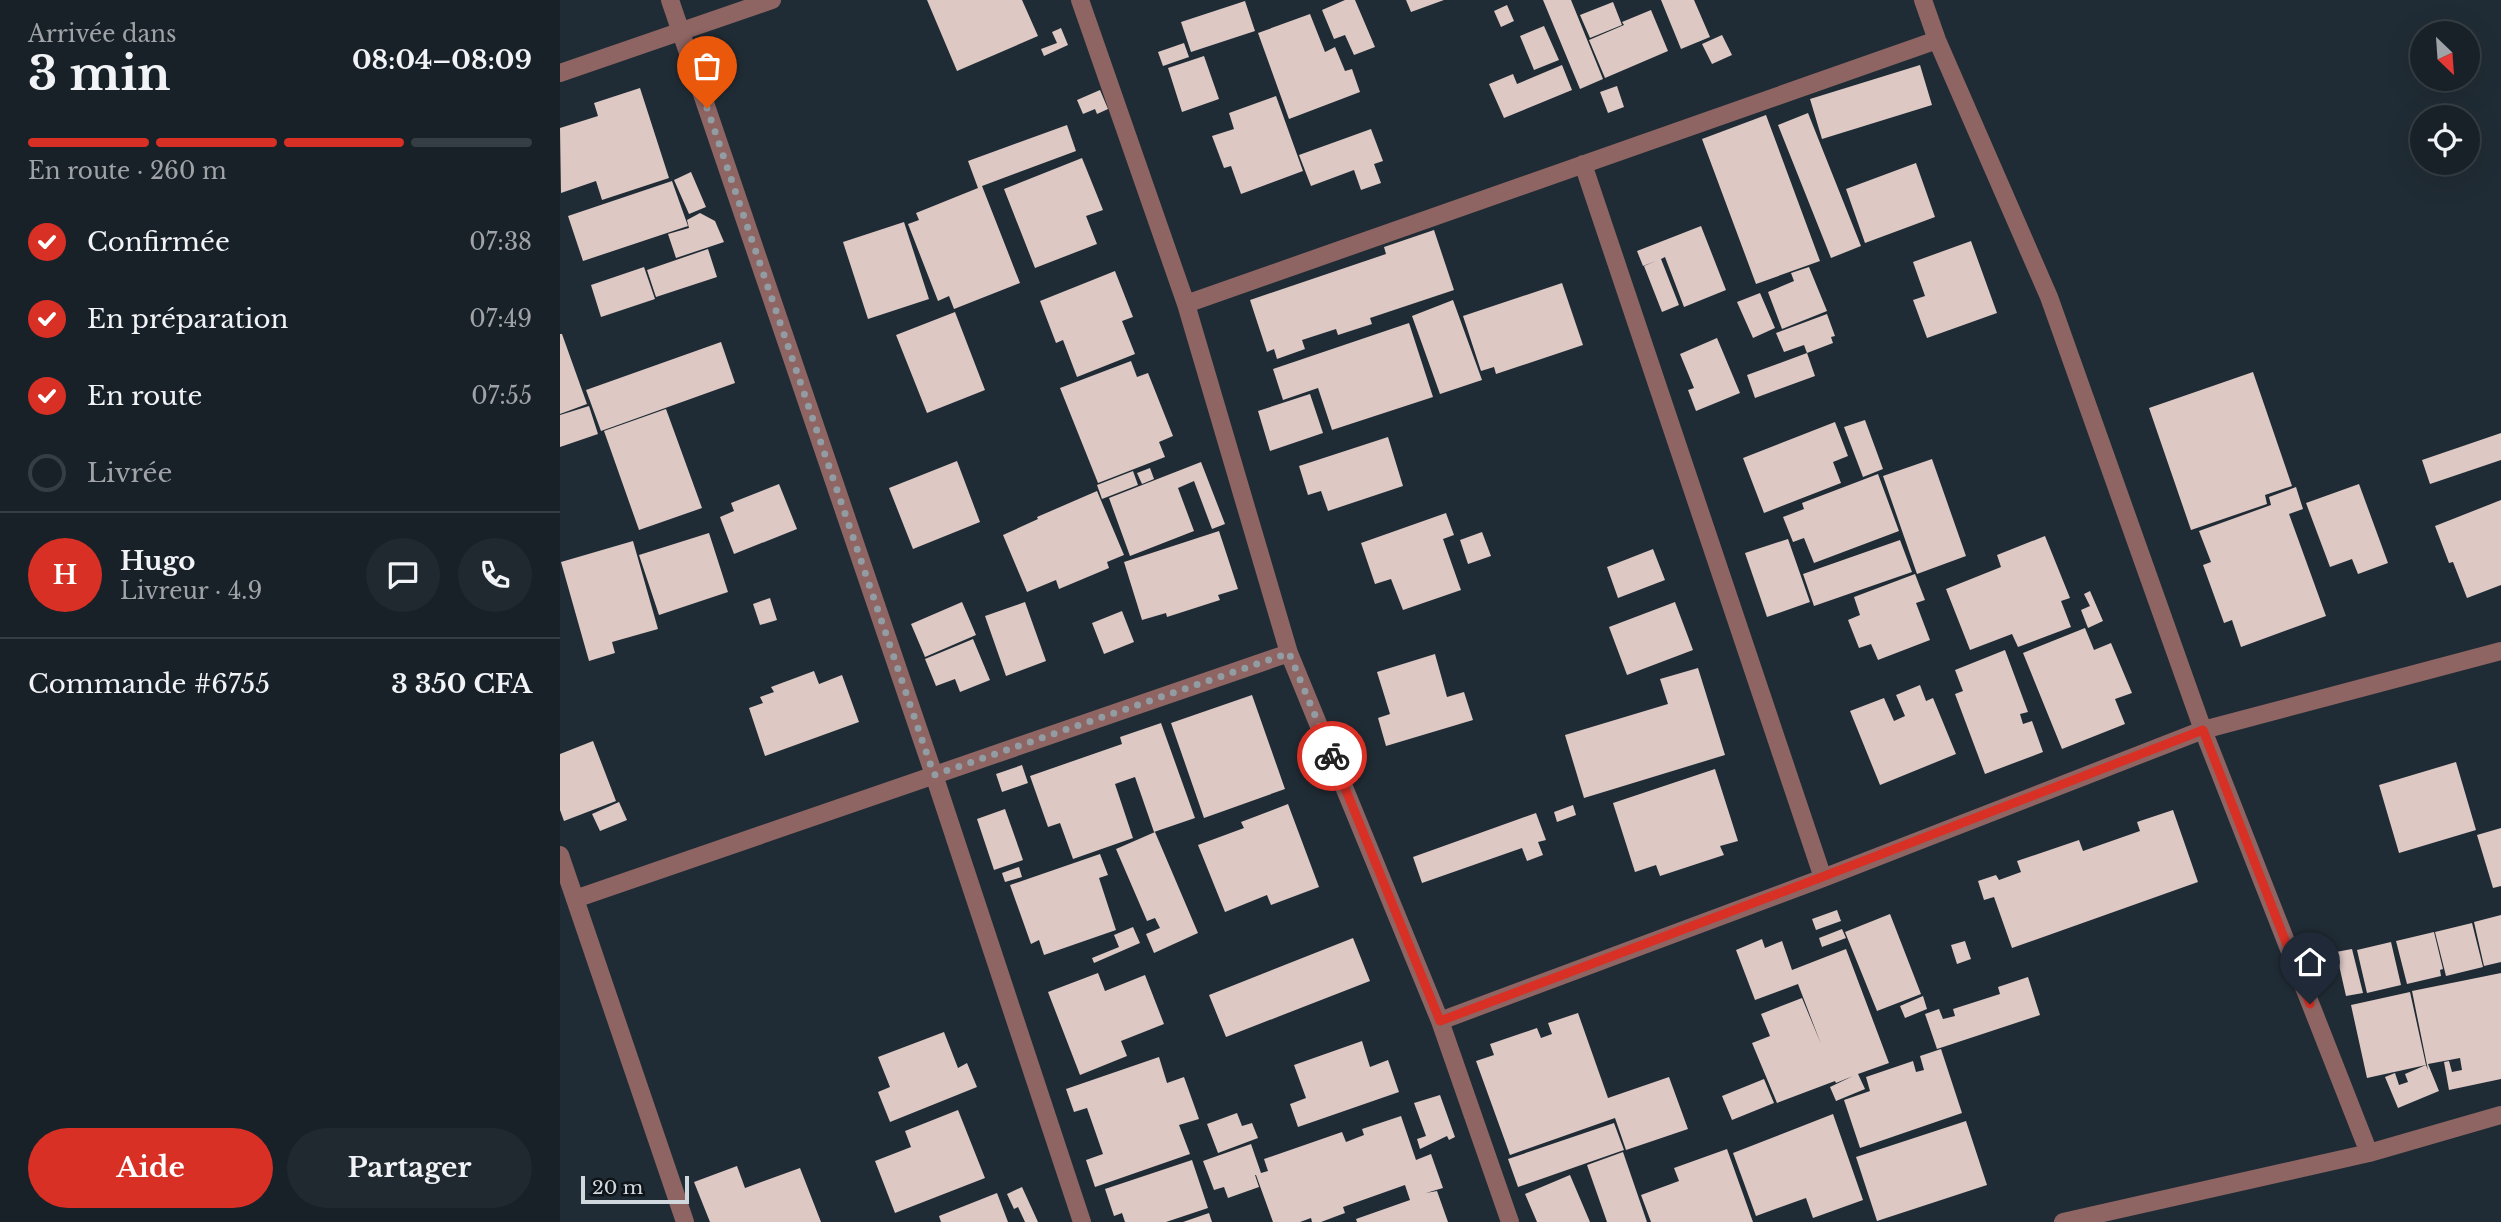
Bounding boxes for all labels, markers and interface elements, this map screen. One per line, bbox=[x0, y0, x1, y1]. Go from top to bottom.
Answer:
text: Arrivée dans bbox=[28, 20, 176, 48]
north arrow bbox=[2410, 21, 2480, 91]
map controls bbox=[2410, 21, 2480, 175]
pin bbox=[677, 36, 737, 108]
text: 08:04–08:09 bbox=[352, 44, 532, 76]
text: 3 min bbox=[28, 45, 170, 102]
icon: bag bbox=[688, 47, 726, 85]
button: locate bbox=[2410, 105, 2480, 175]
text: En route · 260 m bbox=[28, 157, 227, 185]
icon: check bbox=[28, 223, 66, 261]
text: Confirmée bbox=[87, 226, 230, 258]
text: 07:38 bbox=[469, 228, 532, 256]
icon: check bbox=[28, 300, 66, 338]
text: En préparation bbox=[87, 303, 288, 335]
text: 07:49 bbox=[469, 305, 532, 333]
icon: check bbox=[28, 377, 66, 415]
text: En route bbox=[87, 380, 203, 412]
text: 07:55 bbox=[471, 382, 532, 410]
text: Livrée bbox=[87, 457, 172, 489]
button: chat bbox=[366, 538, 440, 612]
button: phone bbox=[458, 538, 532, 612]
text: Hugo bbox=[120, 545, 195, 577]
text: H bbox=[53, 559, 77, 591]
text: Livreur · 4.9 bbox=[120, 577, 262, 605]
text: Commande #6755 bbox=[28, 668, 270, 700]
text: 3 350 CFA bbox=[391, 668, 532, 700]
courier bbox=[1297, 721, 1367, 791]
icon: bike bbox=[1313, 737, 1351, 775]
pin bbox=[2280, 932, 2340, 1004]
icon: home bbox=[2291, 943, 2329, 981]
button: Aide bbox=[28, 1128, 273, 1208]
button: Partager bbox=[287, 1128, 532, 1208]
scale bar bbox=[581, 1173, 690, 1205]
text: 20 m bbox=[592, 1176, 643, 1199]

